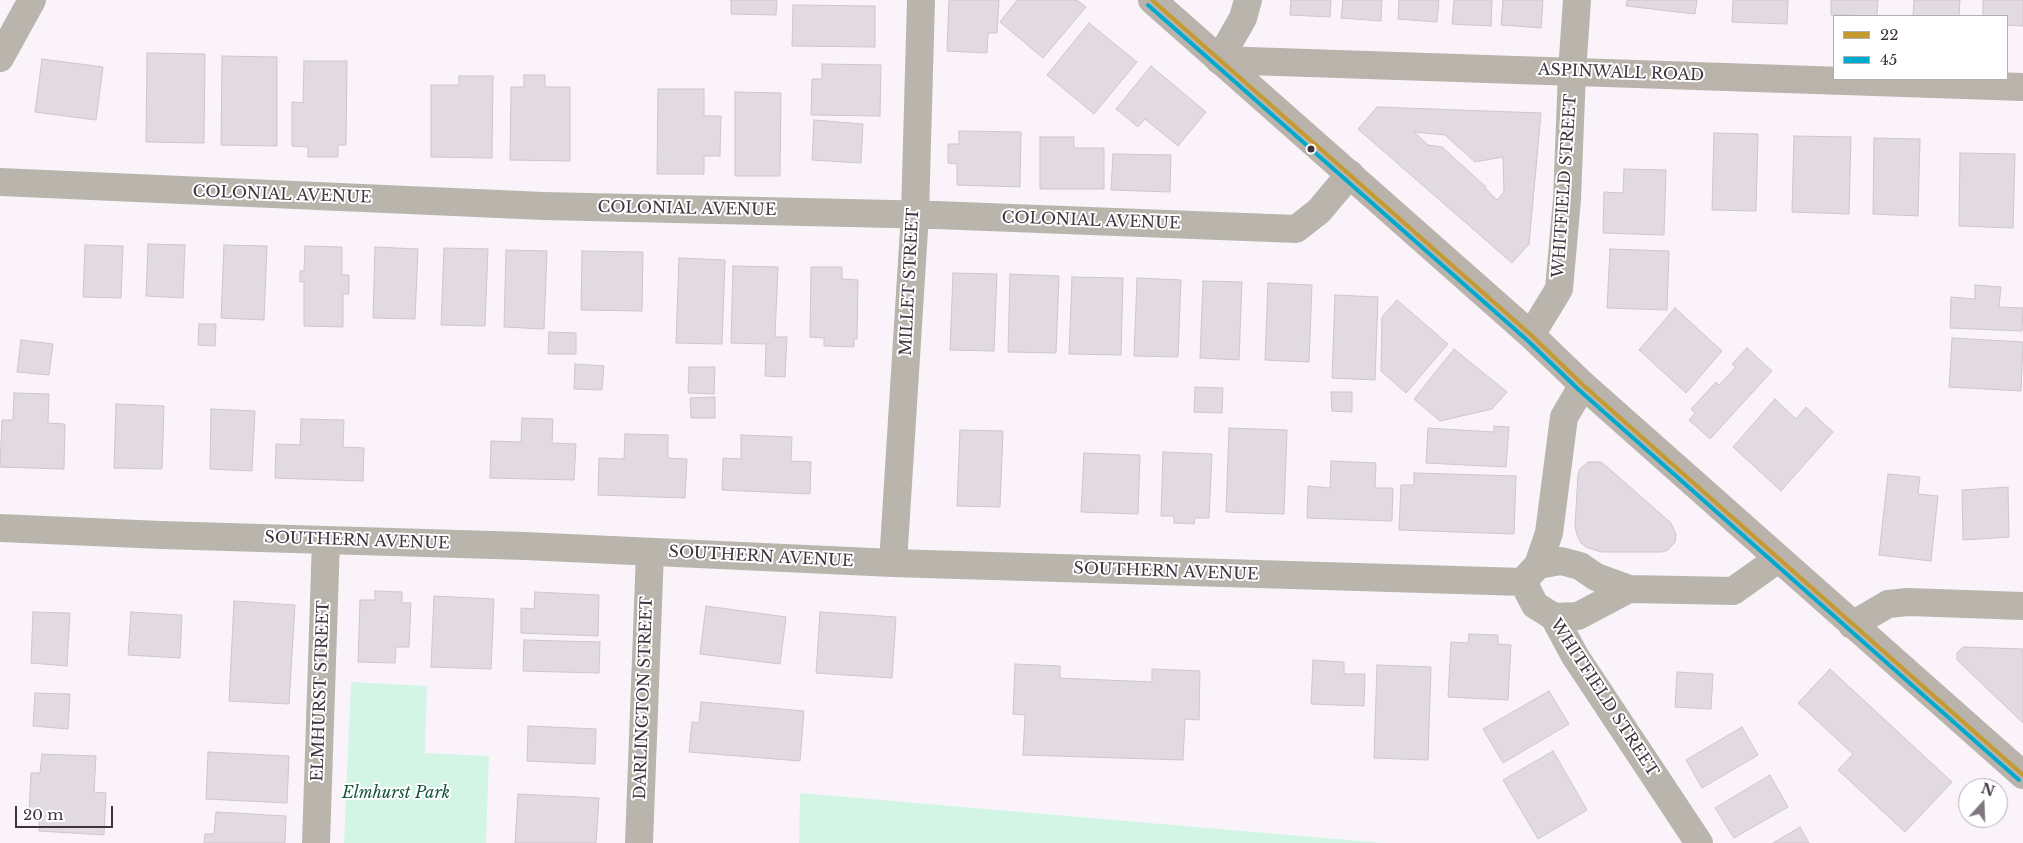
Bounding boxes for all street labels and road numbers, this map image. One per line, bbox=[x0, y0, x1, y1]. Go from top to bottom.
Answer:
street label: ASPINWALL ROAD bbox=[1538, 61, 1704, 85]
street label: WHITFIELD STREET bbox=[1549, 93, 1581, 279]
street label: COLONIAL AVENUE bbox=[192, 182, 372, 208]
street label: COLONIAL AVENUE bbox=[597, 198, 777, 220]
street label: MILLET STREET bbox=[897, 208, 923, 356]
street label: COLONIAL AVENUE bbox=[1001, 208, 1181, 234]
street label: SOUTHERN AVENUE bbox=[264, 528, 450, 554]
street label: SOUTHERN AVENUE bbox=[668, 543, 854, 571]
street label: SOUTHERN AVENUE bbox=[1073, 559, 1259, 585]
street label: DARLINGTON STREET bbox=[631, 596, 657, 800]
street label: ELMHURST STREET bbox=[308, 600, 334, 782]
street label: WHITFIELD STREET bbox=[1546, 616, 1662, 780]

